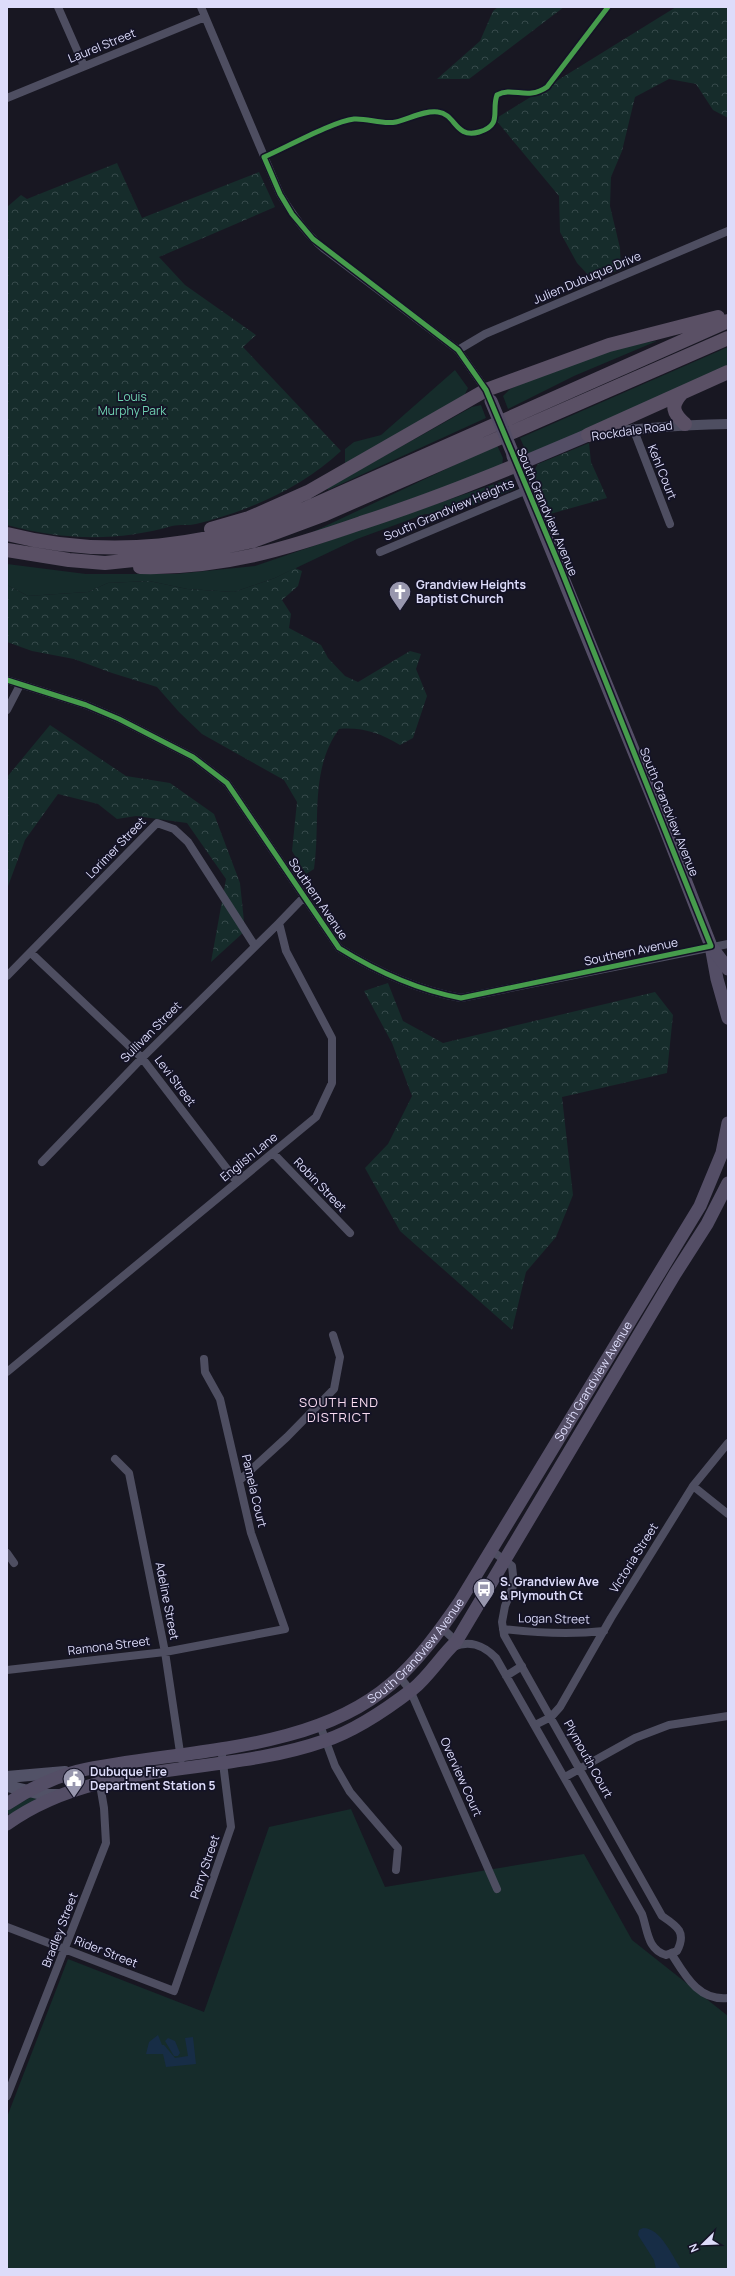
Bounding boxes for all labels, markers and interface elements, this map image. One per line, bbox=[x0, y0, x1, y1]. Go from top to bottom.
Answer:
street label: Laurel Street bbox=[65, 24, 138, 67]
street label: Julien Dubuque Drive bbox=[530, 247, 643, 308]
park label: Louis Murphy Park bbox=[98, 388, 167, 419]
street label: Rockdale Road bbox=[590, 416, 674, 445]
street label: Kehl Court bbox=[644, 442, 681, 502]
street label: South Grandview Avenue bbox=[513, 445, 582, 579]
street label: South Grandview Heights bbox=[381, 474, 517, 545]
place label: Grandview Heights Baptist Church bbox=[416, 576, 527, 607]
church icon: Grandview Heights Baptist Church bbox=[387, 579, 413, 612]
street label: South Grandview Avenue bbox=[636, 745, 703, 879]
street label: Lorimer Street bbox=[82, 813, 149, 882]
street label: Southern Avenue bbox=[285, 854, 352, 943]
street label: Southern Avenue bbox=[582, 933, 679, 970]
street label: Sullivan Street bbox=[116, 997, 185, 1066]
street label: Levi Street bbox=[151, 1052, 200, 1110]
street label: English Lane bbox=[216, 1128, 281, 1185]
street label: Robin Street bbox=[290, 1154, 351, 1216]
street label: South Grandview Avenue bbox=[550, 1318, 636, 1445]
district label: SOUTH END DISTRICT bbox=[299, 1393, 379, 1426]
street label: Pamela Court bbox=[238, 1453, 271, 1529]
street label: Victoria Street bbox=[605, 1519, 662, 1596]
street label: Adeline Street bbox=[152, 1560, 183, 1642]
place label: S. Grandview Ave & Plymouth Ct bbox=[500, 1573, 599, 1604]
bus stop icon: S. Grandview Ave & Plymouth Ct bbox=[471, 1576, 497, 1609]
street label: South Grandview Avenue bbox=[364, 1595, 468, 1707]
street label: Logan Street bbox=[518, 1609, 590, 1628]
street label: Ramona Street bbox=[67, 1632, 151, 1659]
street label: Plymouth Court bbox=[560, 1717, 617, 1801]
street label: Overview Court bbox=[436, 1734, 487, 1819]
place label: Dubuque Fire Department Station 5 bbox=[90, 1763, 216, 1794]
public building icon: Dubuque Fire Department Station 5 bbox=[61, 1766, 87, 1799]
street label: Perry Street bbox=[186, 1832, 223, 1901]
street label: Bradley Street bbox=[37, 1890, 82, 1970]
street label: Rider Street bbox=[72, 1932, 140, 1971]
north arrow bbox=[683, 2224, 723, 2264]
text: N bbox=[685, 2241, 702, 2255]

